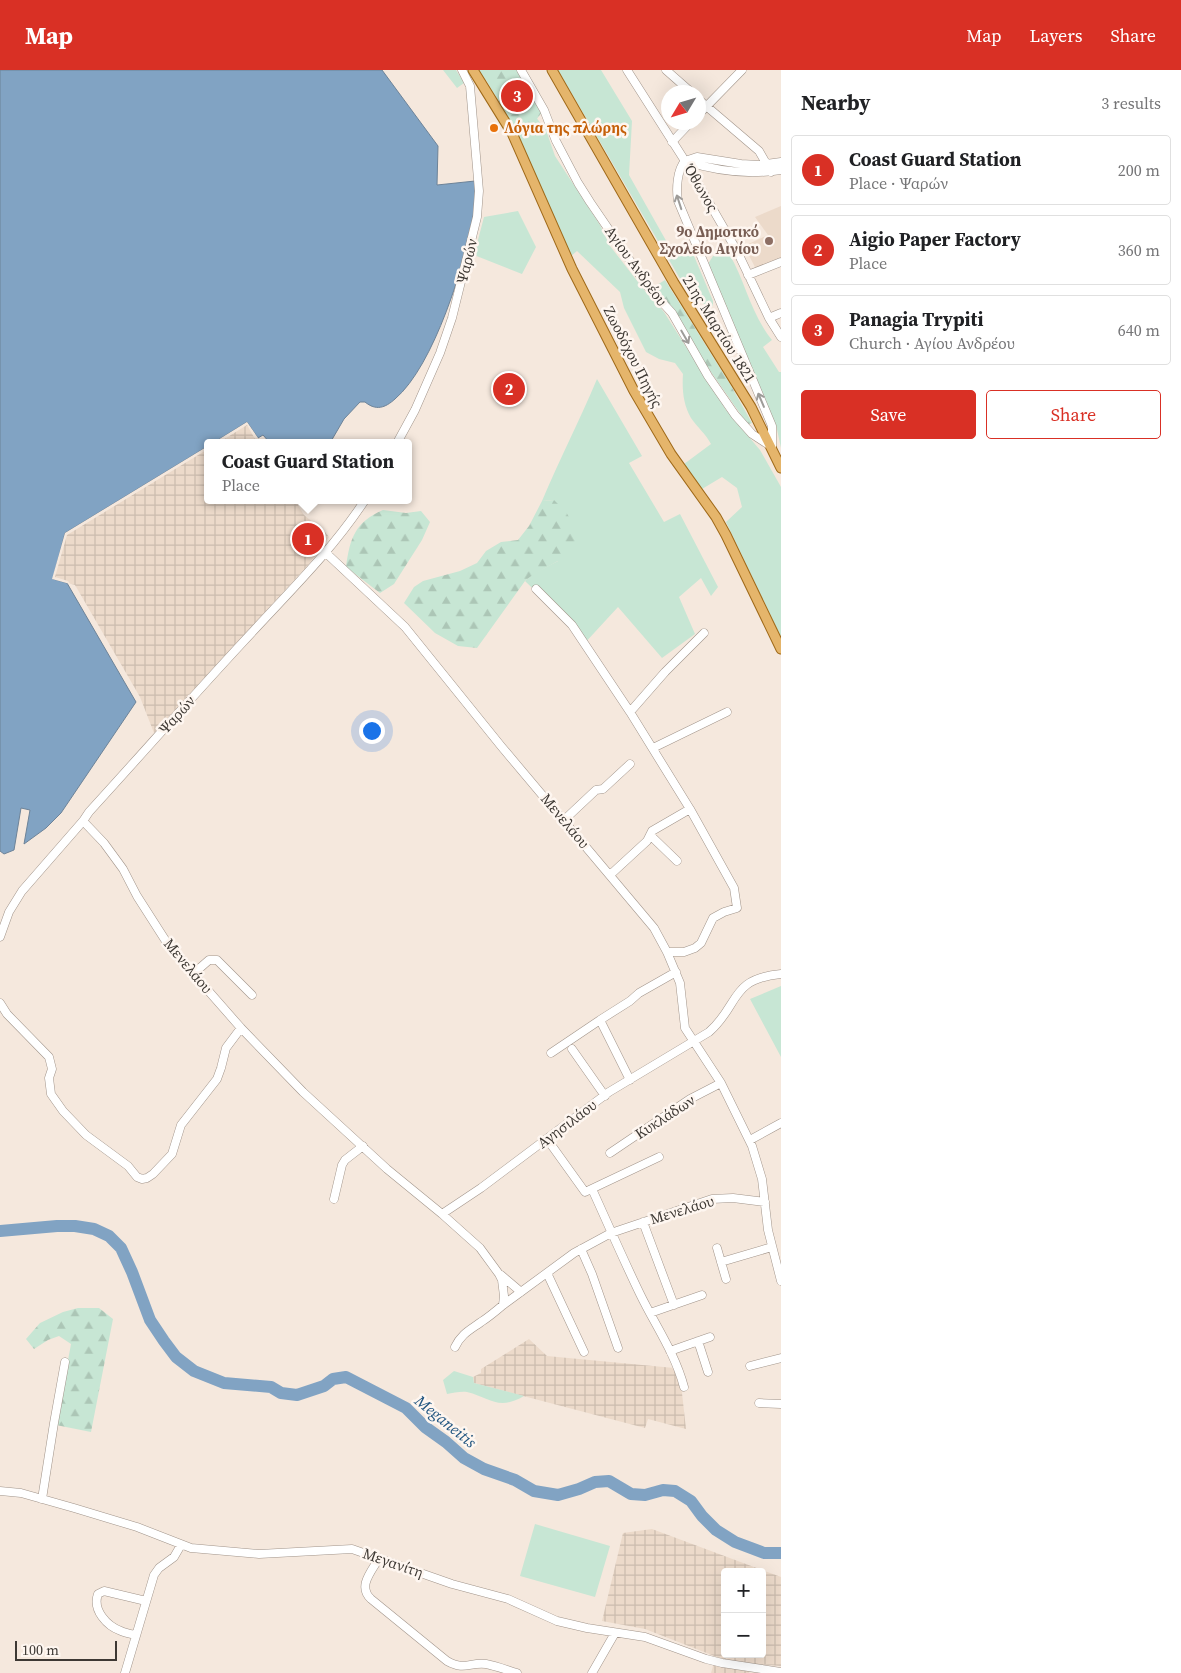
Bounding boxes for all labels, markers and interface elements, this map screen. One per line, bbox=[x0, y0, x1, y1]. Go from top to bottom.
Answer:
text: Map bbox=[25, 19, 73, 52]
text: Map bbox=[966, 23, 1001, 48]
text: Layers bbox=[1029, 23, 1082, 48]
text: Share bbox=[1110, 23, 1156, 48]
pin: 3 bbox=[501, 77, 533, 115]
north arrow bbox=[661, 85, 706, 130]
text: Nearby bbox=[801, 88, 871, 117]
text: 3 results bbox=[1101, 92, 1161, 114]
place label: Λόγια της πλώρης bbox=[504, 117, 627, 138]
marker: Λόγια της πλώρης bbox=[488, 122, 500, 134]
text: Coast Guard Station bbox=[849, 146, 1021, 172]
street label: Όθωνος bbox=[679, 159, 724, 216]
text: 1 bbox=[814, 159, 822, 181]
text: 200 m bbox=[1118, 159, 1160, 181]
text: Place · Ψαρών bbox=[849, 172, 948, 194]
one-way arrow bbox=[674, 194, 683, 210]
street label: Αγίου Ανδρέου bbox=[600, 221, 673, 310]
place label: 9ο Δημοτικό Σχολείο Αιγίου bbox=[660, 221, 759, 259]
text: Aigio Paper Factory bbox=[849, 226, 1021, 252]
marker: 9ο Δημοτικό Σχολείο Αιγίου bbox=[763, 235, 775, 247]
street label: Ψαρών bbox=[451, 236, 482, 286]
text: 2 bbox=[814, 239, 822, 261]
text: 360 m bbox=[1118, 239, 1160, 261]
text: Place bbox=[849, 252, 887, 274]
street label: 21ης Μαρτίου 1821 bbox=[678, 271, 761, 387]
street label: Ζωοδόχου Πηγής bbox=[599, 302, 668, 411]
text: Panagia Trypiti bbox=[849, 306, 983, 332]
text: 3 bbox=[814, 319, 822, 341]
text: 640 m bbox=[1118, 319, 1160, 341]
one-way arrow bbox=[681, 330, 691, 344]
text: Church · Αγίου Ανδρέου bbox=[849, 332, 1015, 354]
pin: 2 bbox=[493, 370, 525, 408]
button: Save bbox=[801, 390, 976, 439]
button: Share bbox=[986, 390, 1161, 439]
one-way arrow bbox=[755, 393, 764, 408]
popup bbox=[204, 439, 412, 504]
text: Coast Guard Station bbox=[222, 448, 394, 474]
text: Place bbox=[222, 474, 260, 496]
pin: 1 bbox=[292, 520, 324, 558]
street label: Ψαρών bbox=[154, 691, 200, 739]
your location bbox=[359, 718, 385, 744]
street label: Μενελάου bbox=[536, 789, 595, 853]
street label: Μενελάου bbox=[159, 934, 218, 998]
street label: Κυκλάδων bbox=[631, 1089, 699, 1144]
street label: Αγησιλάου bbox=[533, 1094, 601, 1153]
street label: Μενελάου bbox=[647, 1190, 717, 1229]
water label: Meganeitis bbox=[410, 1389, 481, 1453]
street label: Μεγανίτη bbox=[360, 1542, 426, 1583]
map controls bbox=[721, 1568, 766, 1658]
button: + bbox=[721, 1568, 766, 1613]
button: − bbox=[721, 1613, 766, 1658]
scale bar bbox=[15, 1638, 118, 1661]
text: 100 m bbox=[22, 1640, 59, 1660]

